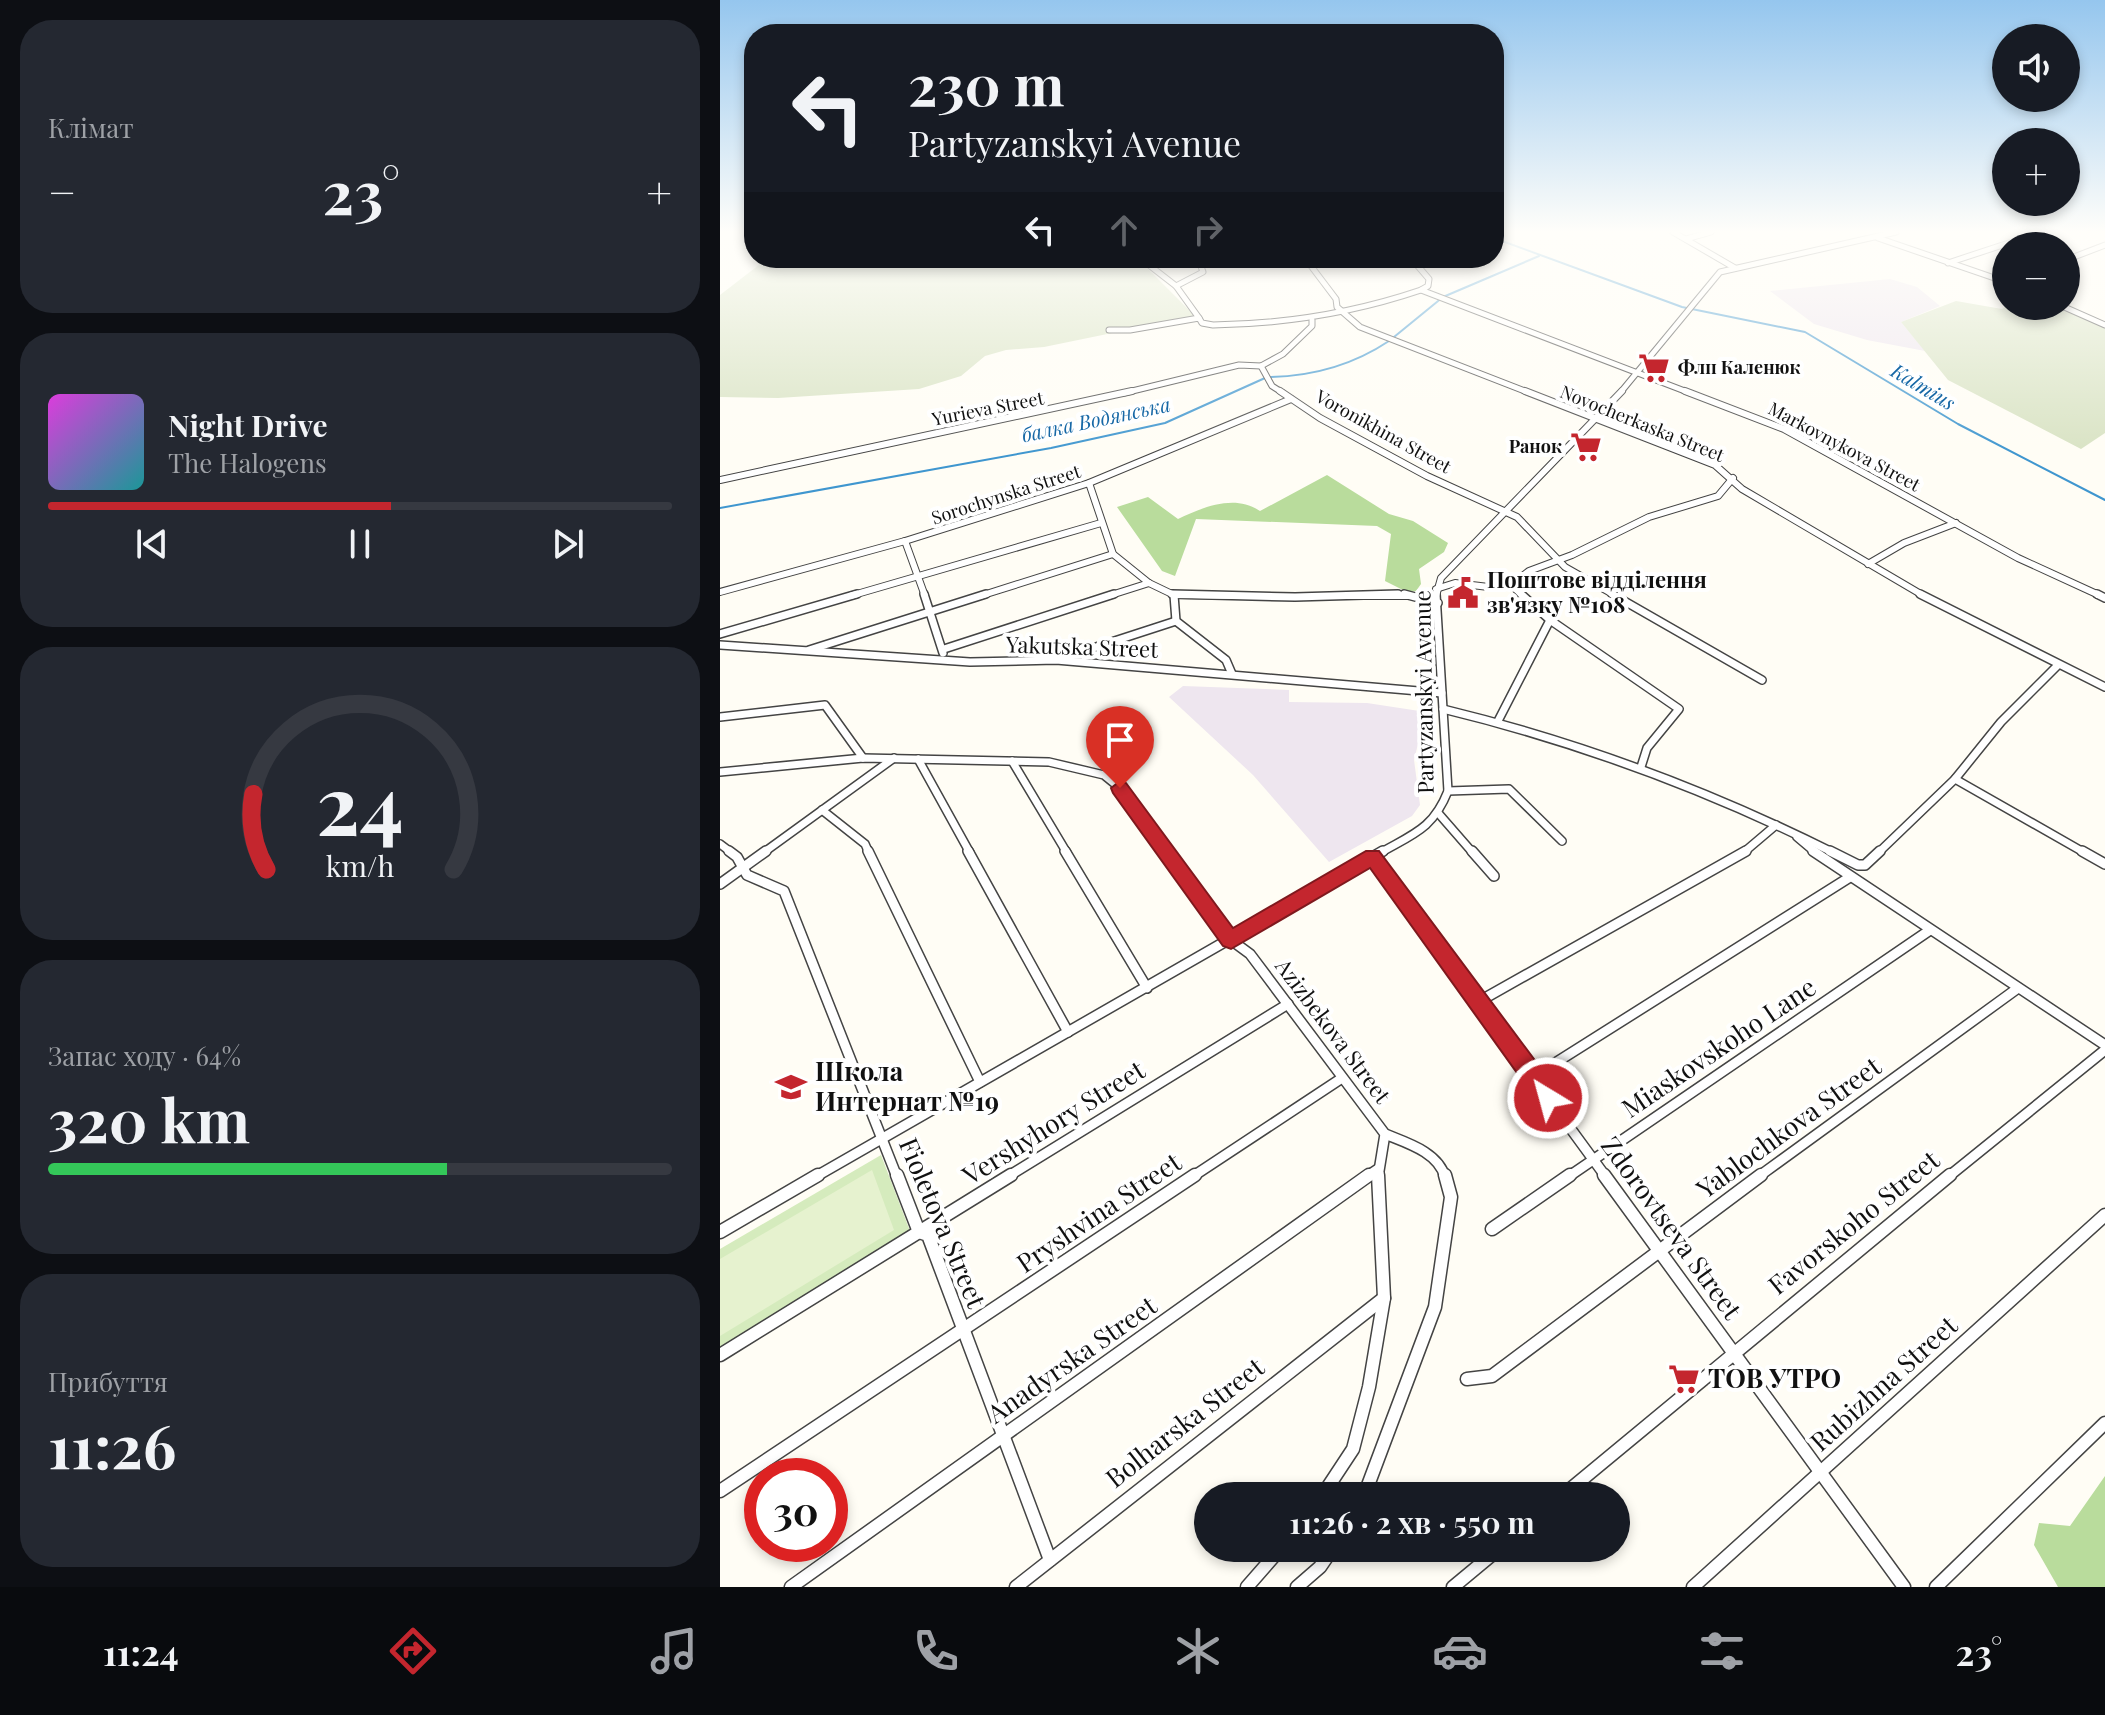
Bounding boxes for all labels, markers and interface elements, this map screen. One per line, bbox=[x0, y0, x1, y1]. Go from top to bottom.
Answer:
map controls bbox=[1992, 24, 2080, 320]
button: sound bbox=[1992, 24, 2080, 112]
text: 230 m bbox=[908, 46, 1064, 121]
icon: left bbox=[776, 56, 880, 160]
text: Клімат bbox=[48, 110, 134, 145]
text: Partyzanskyi Avenue bbox=[908, 118, 1241, 166]
button: + bbox=[1992, 128, 2080, 216]
text: 23° bbox=[323, 150, 400, 230]
text: − bbox=[48, 161, 76, 220]
text: + bbox=[646, 161, 672, 220]
icon: left bbox=[1018, 208, 1062, 252]
icon: ahead bbox=[1102, 208, 1146, 252]
icon: right bbox=[1186, 208, 1230, 252]
button: − bbox=[1992, 232, 2080, 320]
supermarket icon: Флп Каленюк bbox=[1637, 351, 1671, 385]
place label: Флп Каленюк bbox=[1678, 355, 1801, 379]
water label: Kalmius bbox=[1886, 356, 1961, 416]
street label: Novocherkaska Street bbox=[1557, 379, 1728, 467]
street label: Voronikhina Street bbox=[1311, 383, 1456, 479]
street label: Yurieva Street bbox=[929, 385, 1046, 431]
water label: балка Водянська bbox=[1019, 390, 1173, 448]
street label: Markovnykova Street bbox=[1764, 396, 1925, 497]
text: Night Drive bbox=[168, 405, 328, 445]
supermarket icon: Ранок bbox=[1569, 430, 1603, 464]
place label: Ранок bbox=[1509, 434, 1562, 458]
text: The Halogens bbox=[168, 445, 327, 480]
street label: Sorochynska Street bbox=[928, 458, 1084, 529]
icon: previous bbox=[130, 522, 174, 566]
icon: pause bbox=[338, 522, 382, 566]
icon: next bbox=[546, 522, 590, 566]
place label: Поштове відділення зв'язку №108 bbox=[1487, 564, 1707, 619]
public building icon: Поштове відділення зв'язку №108 bbox=[1446, 576, 1480, 610]
street label: Partyzanskyi Avenue bbox=[1406, 590, 1440, 794]
street label: Yakutska Street bbox=[1004, 628, 1160, 664]
pin bbox=[1086, 706, 1154, 788]
icon: arrive bbox=[1098, 718, 1142, 762]
text: 24 bbox=[316, 745, 404, 856]
text: km/h bbox=[326, 846, 394, 884]
street label: Azizbekova Street bbox=[1269, 951, 1399, 1110]
street label: Miaskovskoho Lane bbox=[1614, 969, 1822, 1125]
text: Запас ходу · 64% bbox=[48, 1038, 241, 1073]
street label: Yablochkova Street bbox=[1688, 1048, 1888, 1206]
street label: Vershyhory Street bbox=[955, 1051, 1152, 1192]
place label: Школа Интернат №19 bbox=[815, 1053, 999, 1118]
position arrow bbox=[1506, 1056, 1590, 1140]
school or university icon: Школа Интернат №19 bbox=[774, 1070, 808, 1104]
text: 320 km bbox=[48, 1078, 250, 1158]
street label: Zdorovtseva Street bbox=[1594, 1129, 1751, 1326]
street label: Fioletova Street bbox=[892, 1132, 995, 1314]
street label: Favorskoho Street bbox=[1760, 1141, 1946, 1302]
street label: Pryshvina Street bbox=[1009, 1143, 1188, 1280]
street label: Anadyrska Street bbox=[979, 1287, 1163, 1431]
street label: Rubizhna Street bbox=[1802, 1307, 1965, 1458]
street label: Bolharska Street bbox=[1098, 1348, 1271, 1495]
place label: ТОВ УТРО bbox=[1708, 1360, 1841, 1395]
supermarket icon: ТОВ УТРО bbox=[1667, 1362, 1701, 1396]
text: Прибуття bbox=[48, 1364, 168, 1399]
text: 11:26 bbox=[48, 1404, 176, 1484]
speed limit sign: 30 bbox=[744, 1458, 848, 1562]
text: 11:26 · 2 хв · 550 m bbox=[1289, 1502, 1535, 1542]
icon: directions bbox=[385, 1623, 441, 1679]
icon: music bbox=[646, 1623, 702, 1679]
icon: phone bbox=[908, 1623, 964, 1679]
icon: climate bbox=[1170, 1623, 1226, 1679]
icon: car bbox=[1432, 1623, 1488, 1679]
icon: filters bbox=[1694, 1623, 1750, 1679]
text: 11:24 bbox=[103, 1627, 179, 1675]
text: 23° bbox=[1956, 1627, 2002, 1675]

